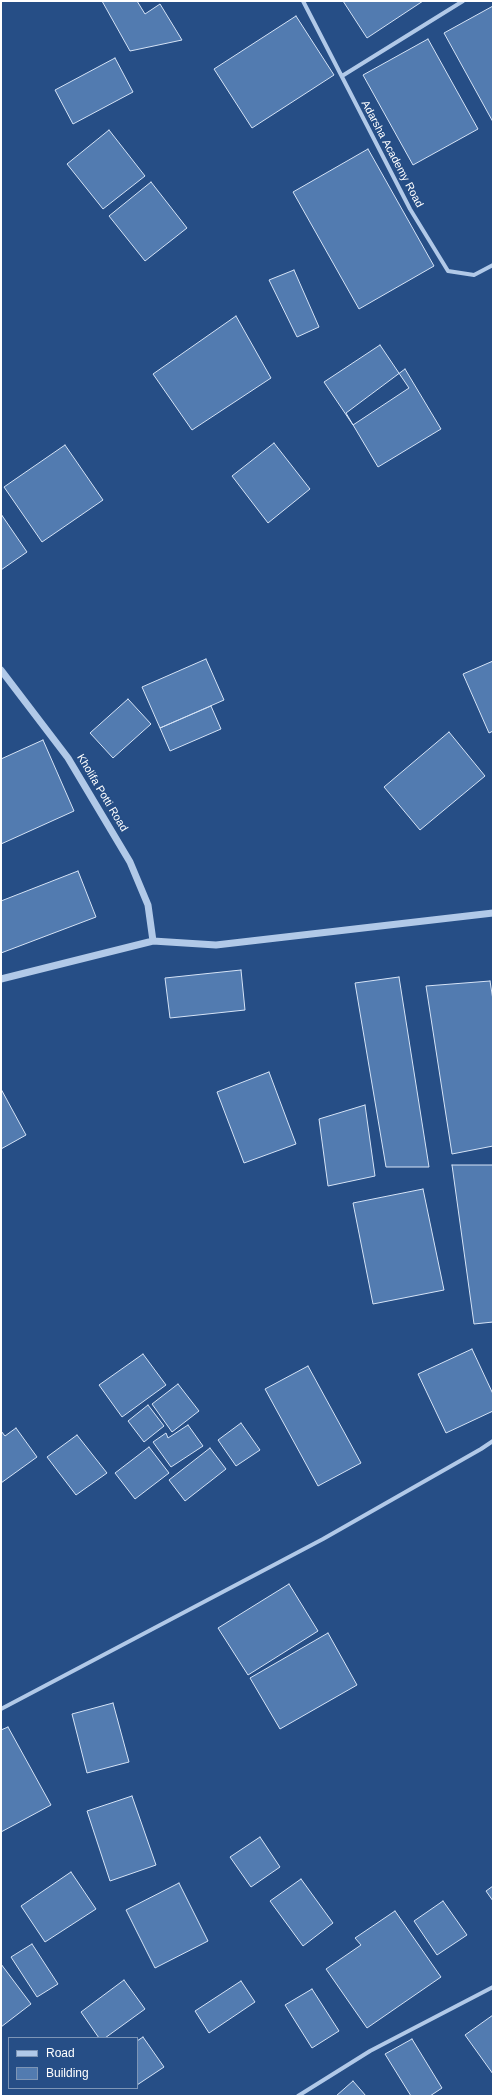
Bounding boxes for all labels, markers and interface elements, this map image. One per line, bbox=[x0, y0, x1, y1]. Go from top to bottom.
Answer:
street label: Adarsha Academy Road bbox=[358, 98, 426, 210]
street label: Kholifa Potti Road bbox=[74, 752, 130, 834]
legend bbox=[8, 2037, 138, 2089]
text: Road bbox=[46, 2046, 75, 2060]
text: Building bbox=[46, 2066, 89, 2080]

